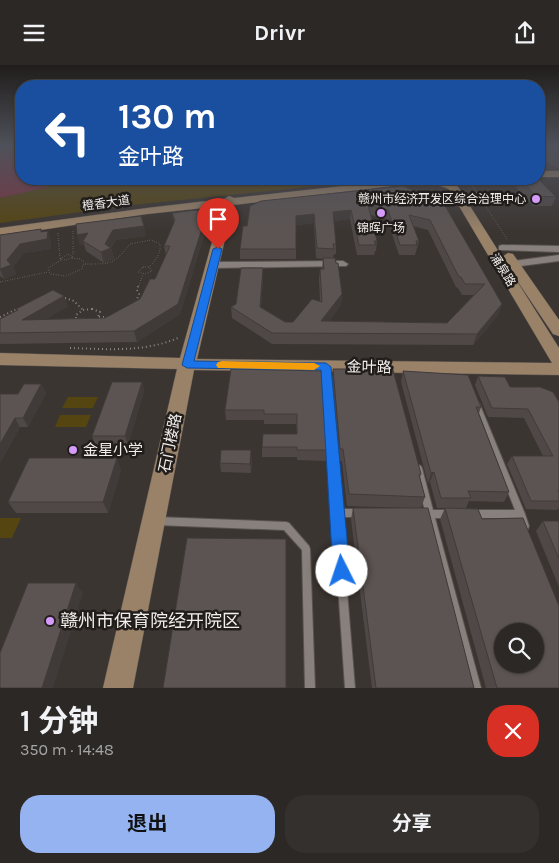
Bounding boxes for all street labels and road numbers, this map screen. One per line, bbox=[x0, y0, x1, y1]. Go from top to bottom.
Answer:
street label: 橙香大道 bbox=[81, 193, 131, 213]
street label: 涌泉路 bbox=[488, 251, 518, 289]
street label: 金叶路 bbox=[346, 358, 392, 376]
street label: 石门楼路 bbox=[155, 412, 185, 474]

